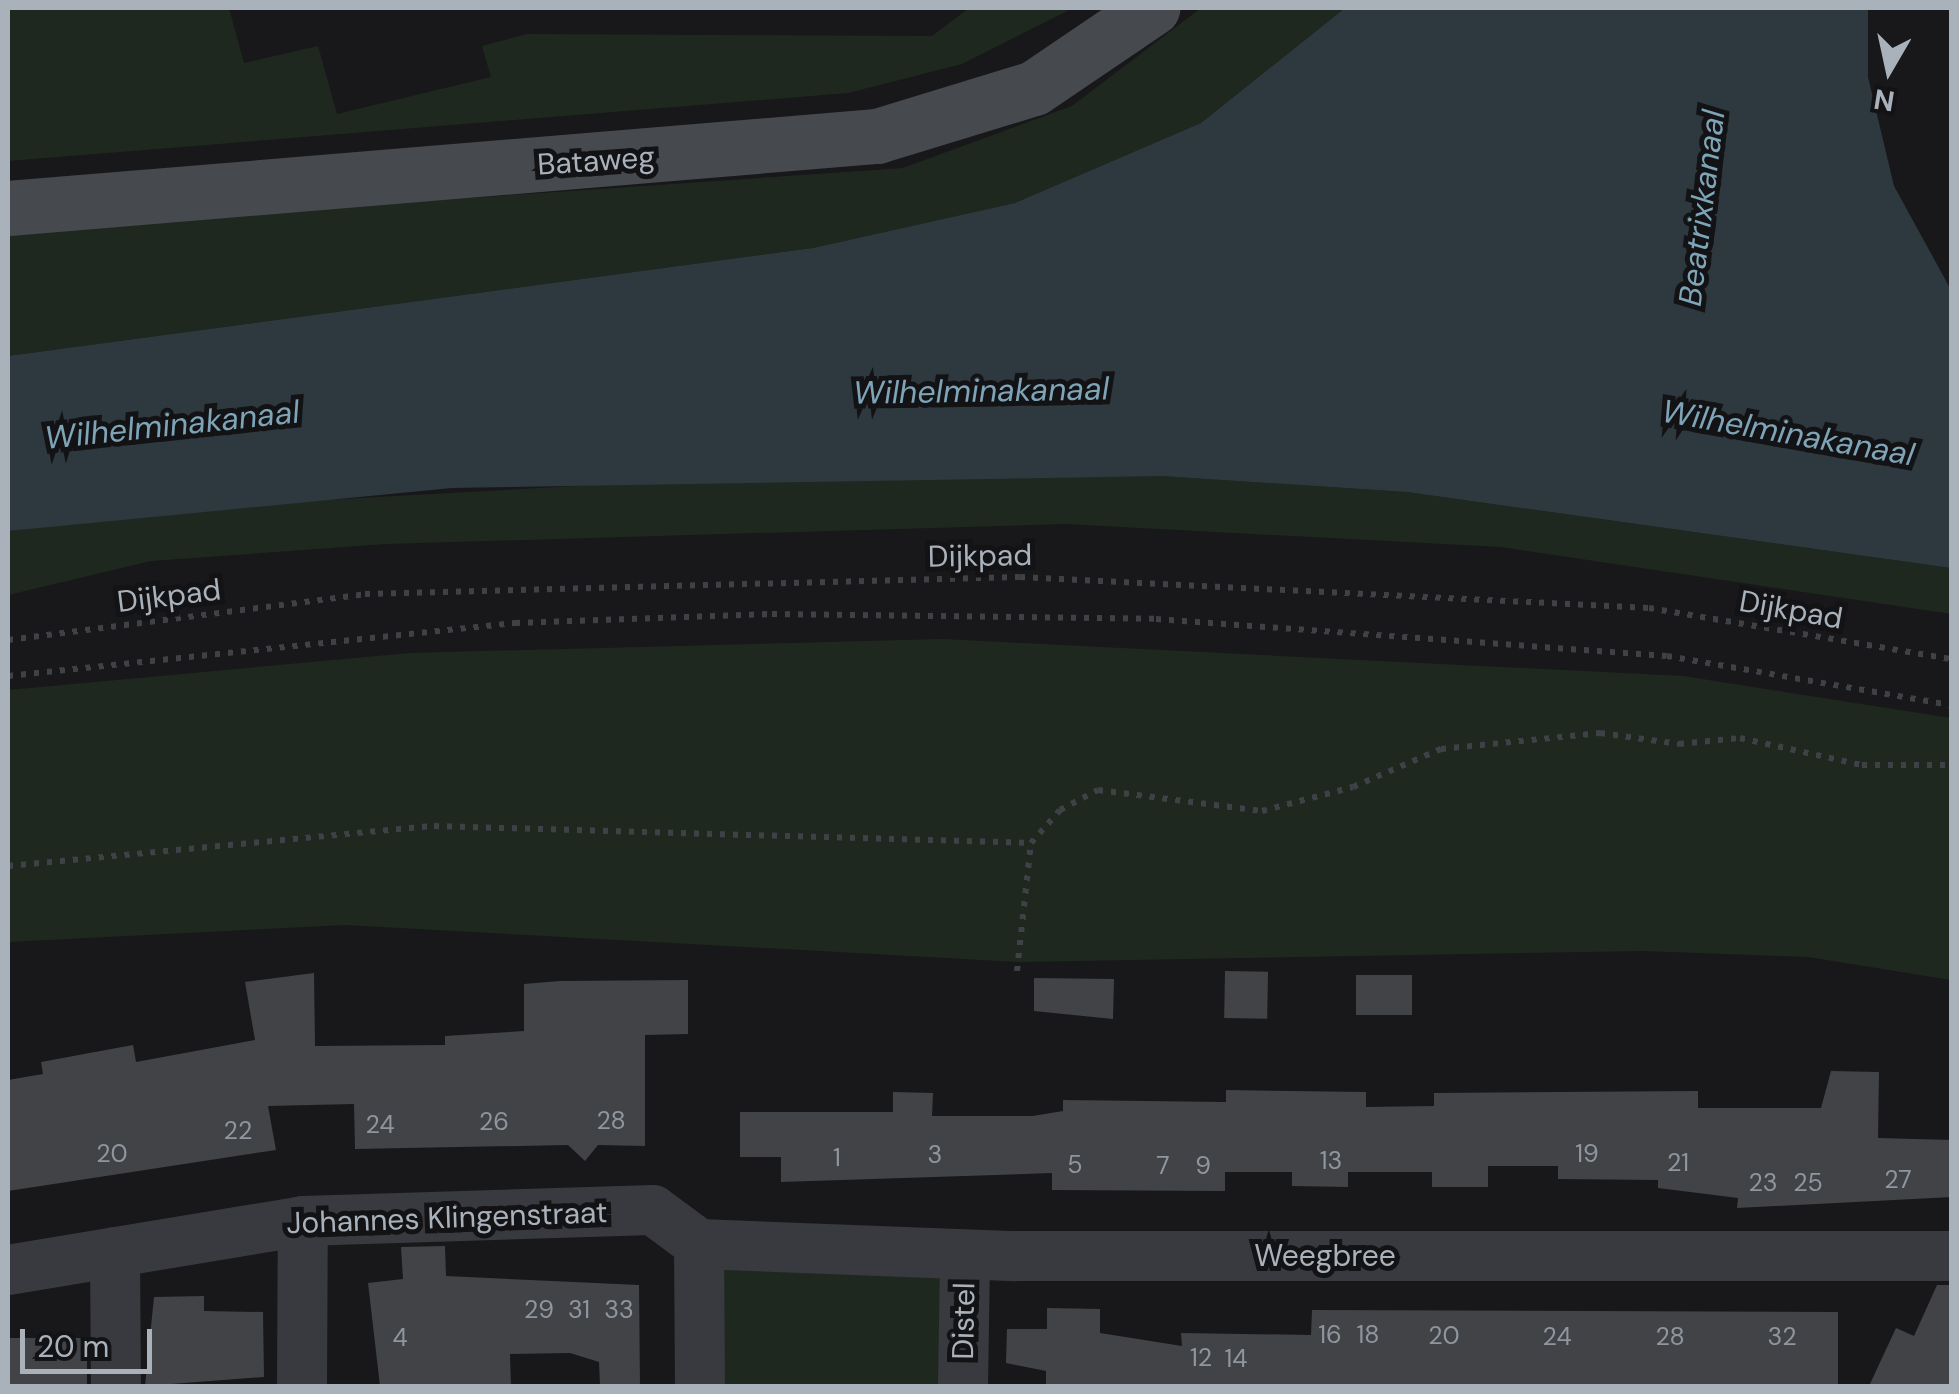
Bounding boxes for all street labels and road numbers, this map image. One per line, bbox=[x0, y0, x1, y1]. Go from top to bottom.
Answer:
street label: Bataweg bbox=[536, 139, 656, 183]
street label: Dijkpad bbox=[928, 537, 1032, 575]
street label: Dijkpad bbox=[115, 572, 223, 620]
street label: Dijkpad bbox=[1737, 583, 1845, 637]
street label: Johannes Klingenstraat bbox=[286, 1194, 608, 1242]
street label: Weegbree bbox=[1254, 1238, 1396, 1274]
street label: Distel bbox=[945, 1282, 983, 1360]

